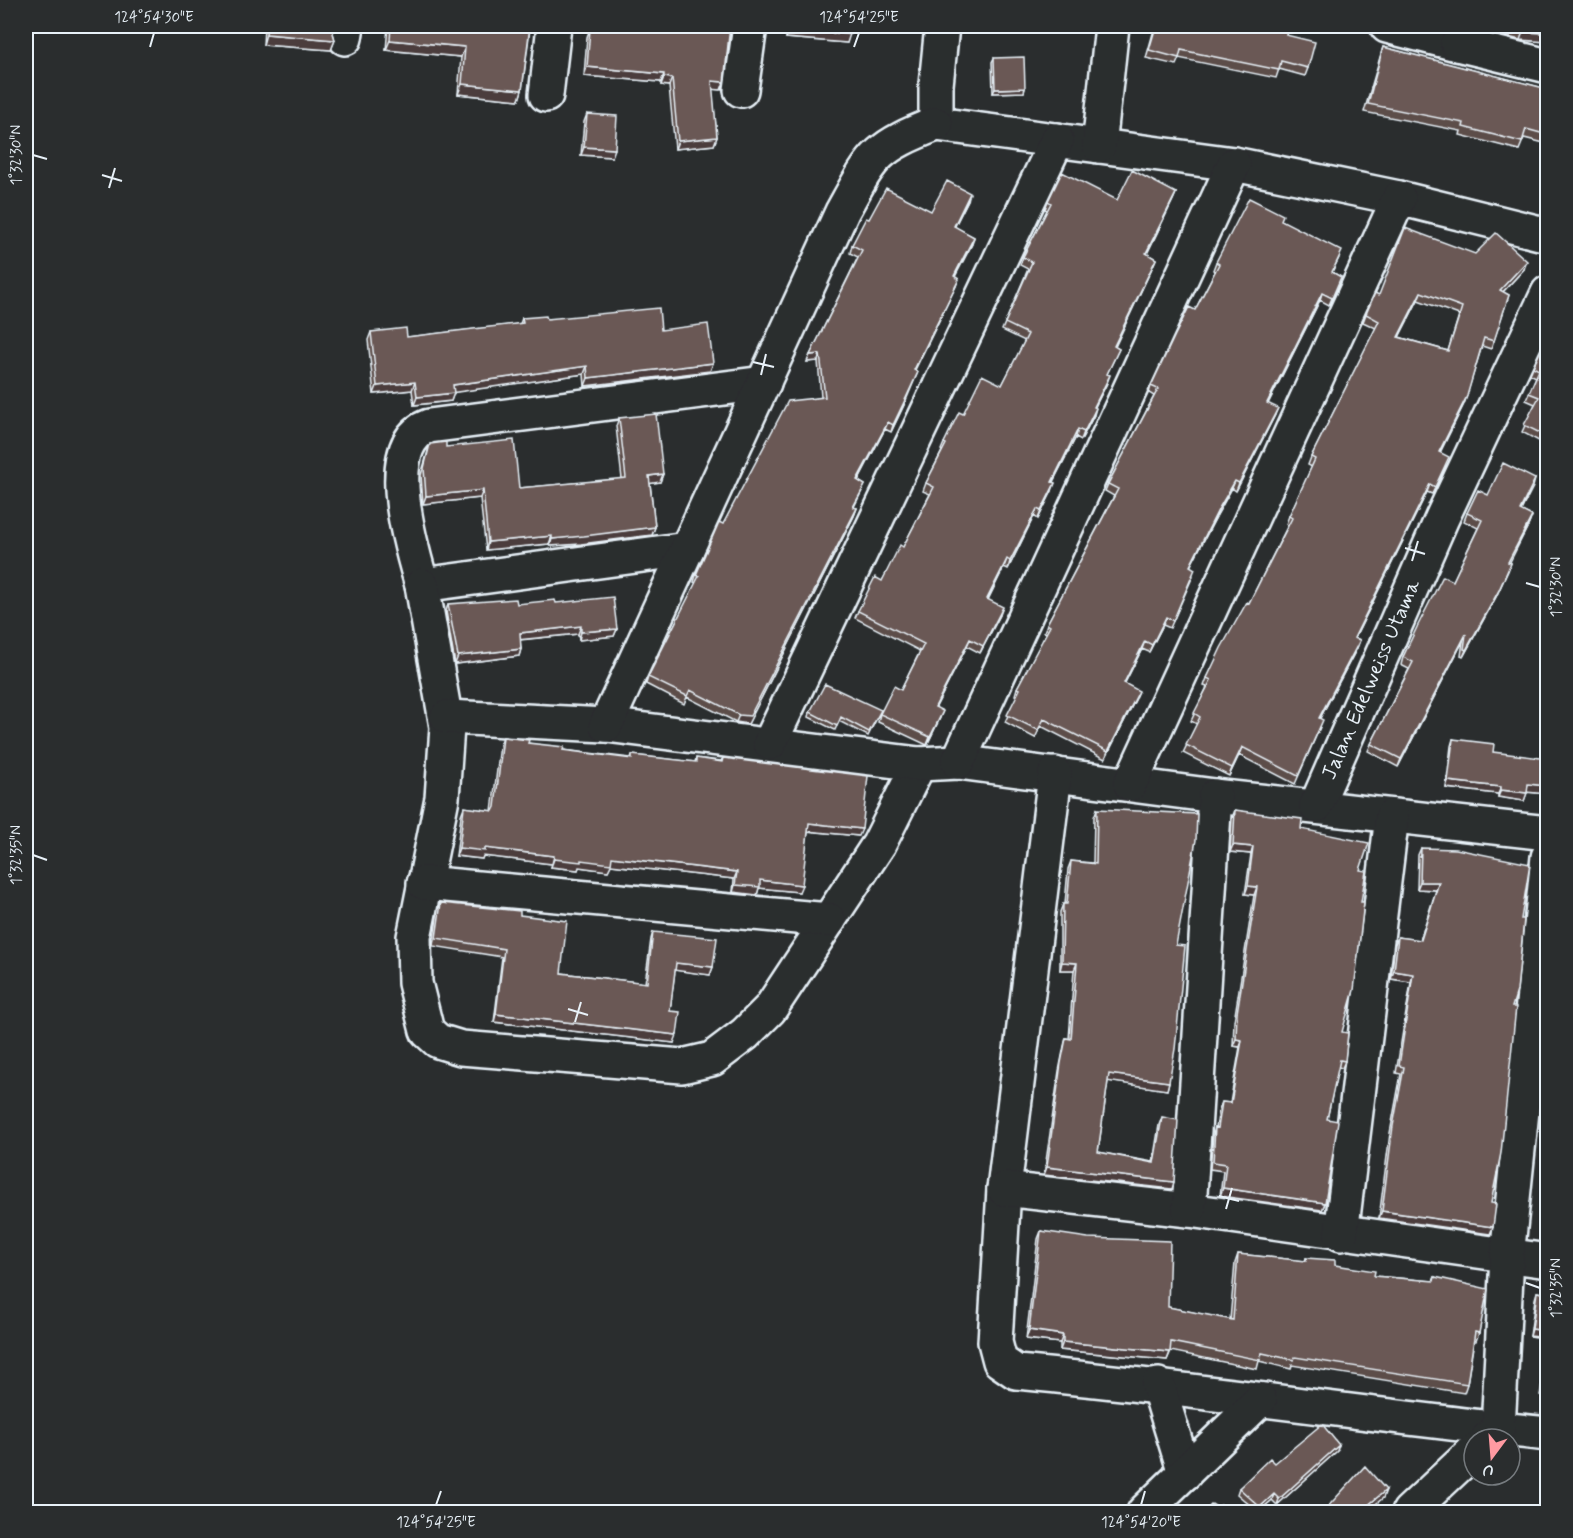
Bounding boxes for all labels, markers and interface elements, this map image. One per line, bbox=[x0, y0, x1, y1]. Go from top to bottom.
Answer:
text: 124°54'30"E bbox=[114, 8, 194, 28]
text: 124°54'25"E bbox=[819, 8, 899, 28]
text: 1°32'30"N bbox=[7, 125, 27, 185]
text: 1°32'30"N bbox=[1547, 557, 1567, 617]
street label: Jalan Edelweiss Utama bbox=[1315, 575, 1428, 784]
text: 1°32'35"N bbox=[7, 825, 27, 885]
text: 1°32'35"N bbox=[1547, 1258, 1567, 1318]
north arrow bbox=[1462, 1427, 1522, 1487]
text: U bbox=[1480, 1458, 1496, 1482]
text: 124°54'25"E bbox=[396, 1513, 476, 1533]
text: 124°54'20"E bbox=[1101, 1513, 1181, 1533]

